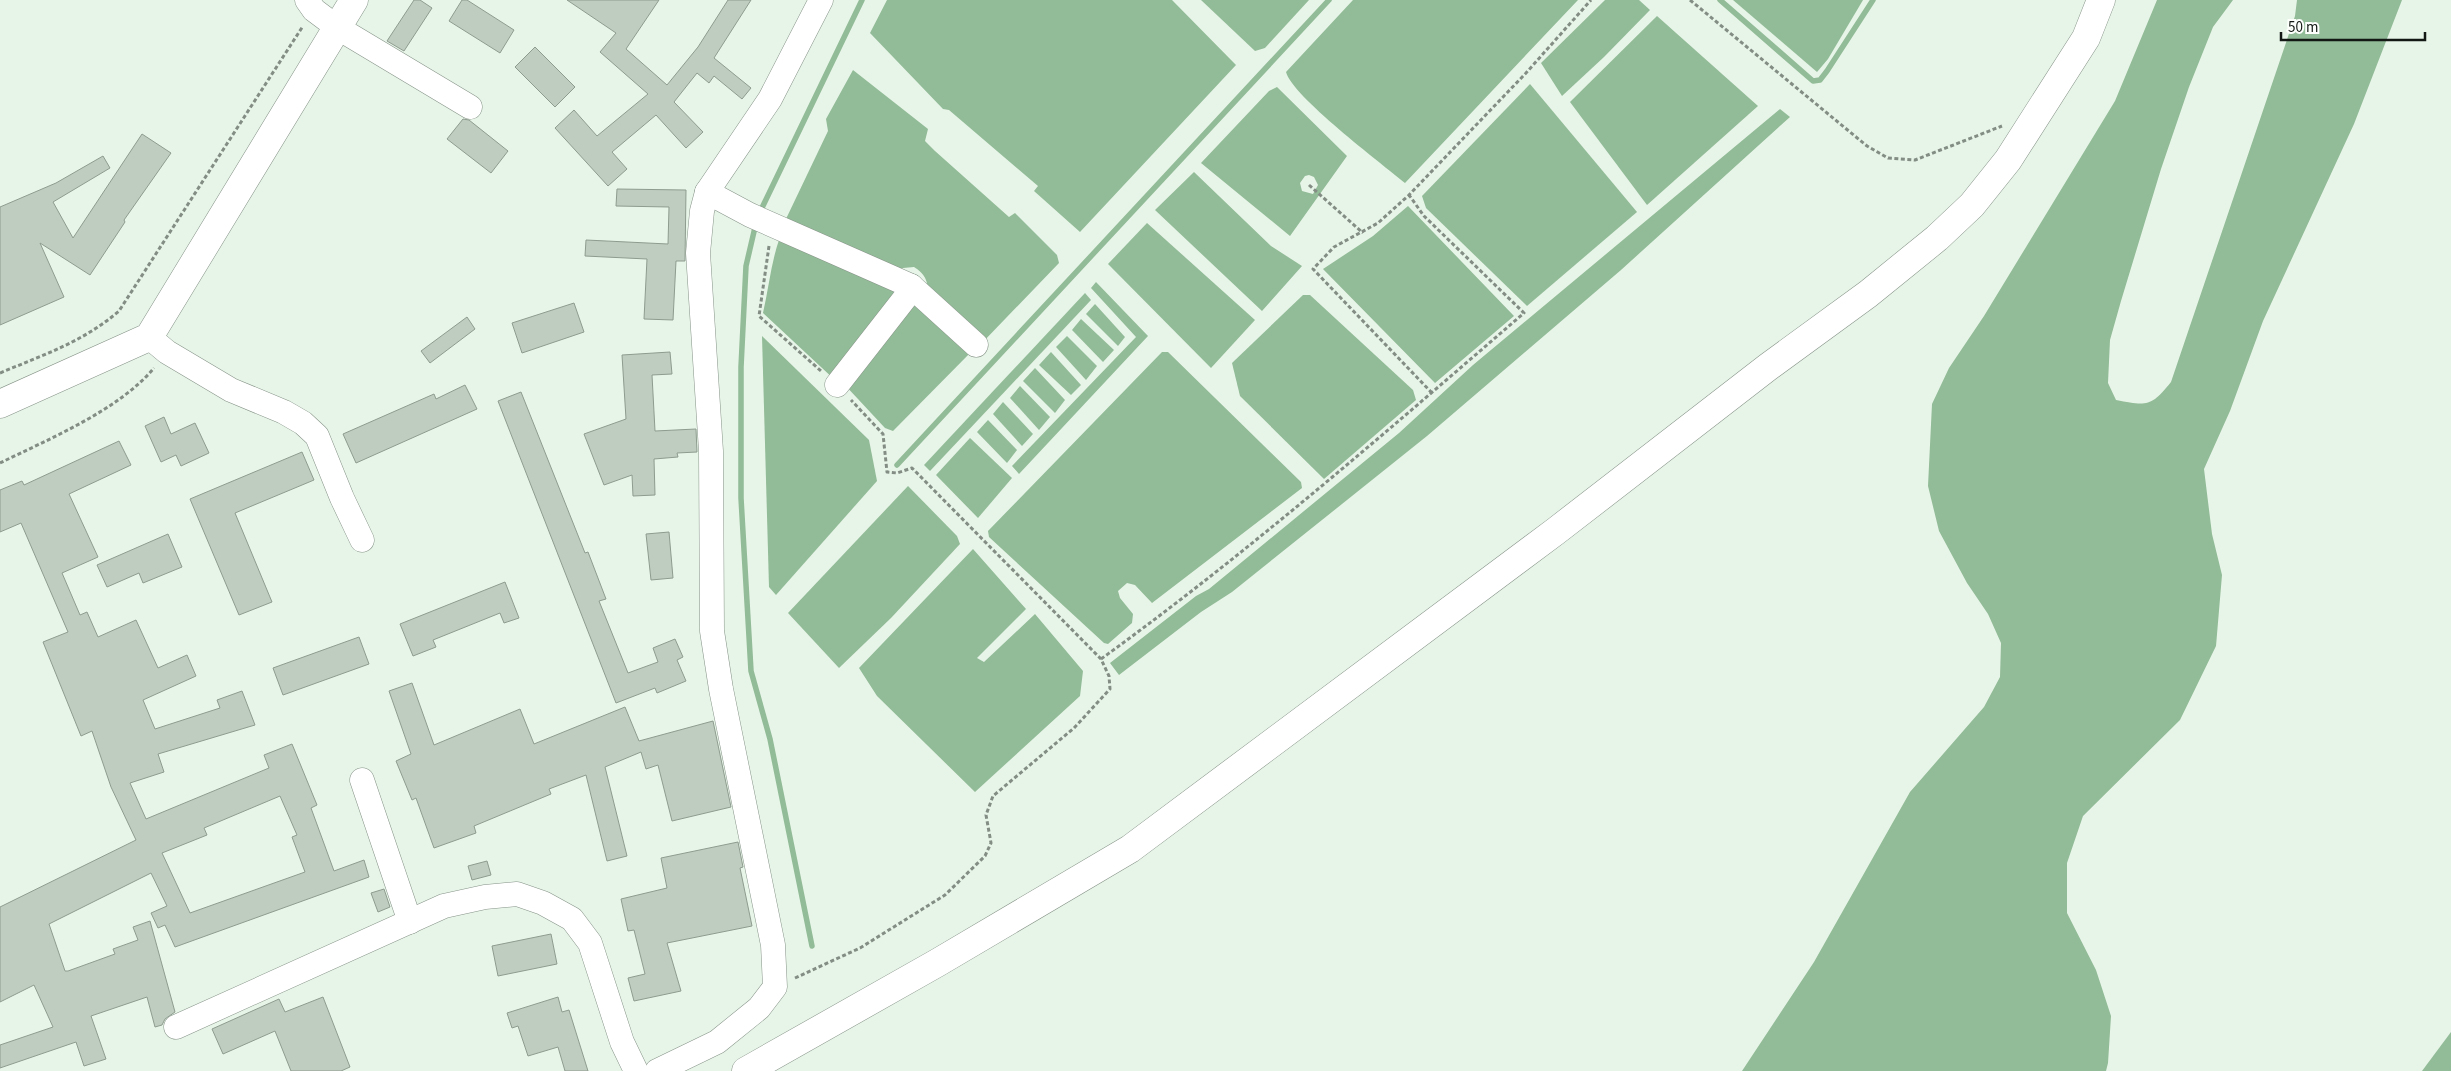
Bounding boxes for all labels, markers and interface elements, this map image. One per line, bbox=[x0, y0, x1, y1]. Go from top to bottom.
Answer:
scale bar bbox=[2281, 10, 2425, 42]
text: 50 m bbox=[2288, 17, 2318, 38]

